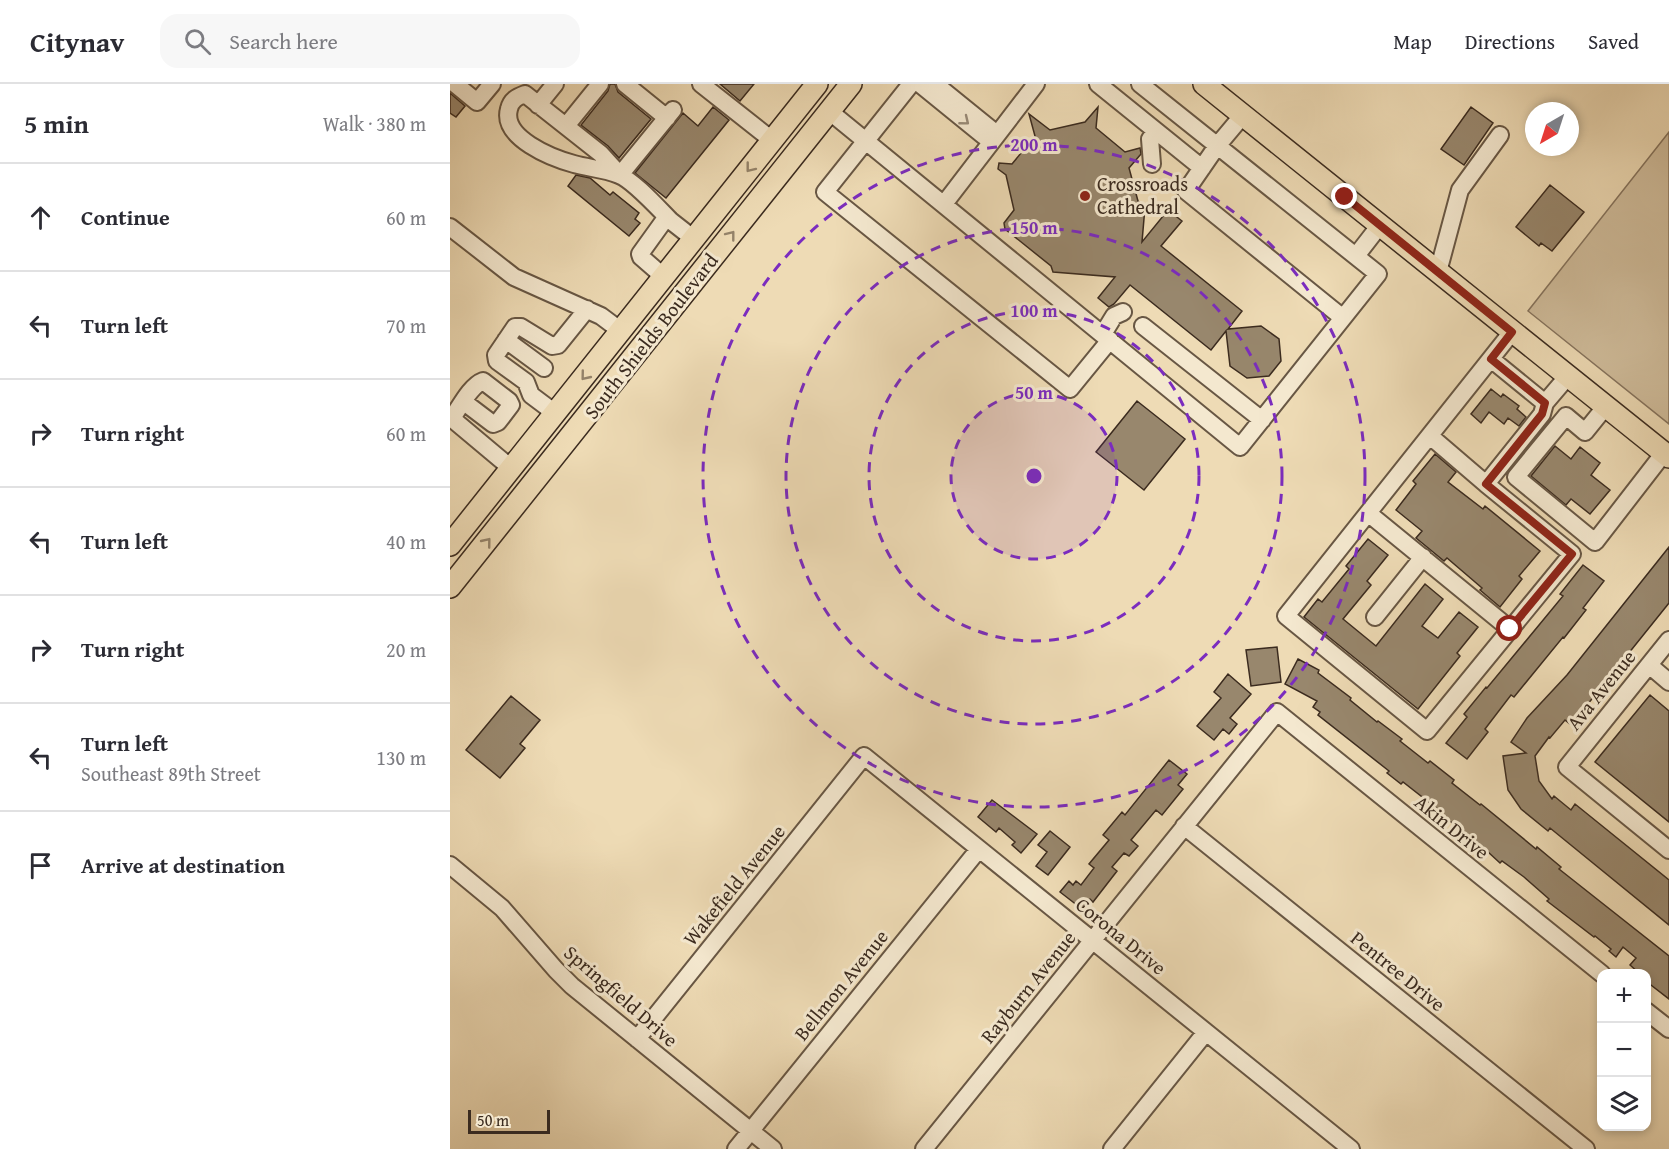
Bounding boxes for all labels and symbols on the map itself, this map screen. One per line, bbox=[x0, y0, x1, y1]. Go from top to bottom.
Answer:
north arrow bbox=[1525, 102, 1579, 156]
one-way arrow bbox=[958, 114, 969, 125]
text: 200 m bbox=[1010, 131, 1058, 158]
one-way arrow bbox=[747, 161, 758, 172]
place label: Crossroads Cathedral bbox=[1097, 169, 1188, 221]
route end bbox=[1331, 183, 1357, 209]
marker: Crossroads Cathedral bbox=[1078, 189, 1092, 203]
text: 150 m bbox=[1010, 214, 1058, 241]
one-way arrow bbox=[723, 231, 734, 242]
street label: South Shields Boulevard bbox=[577, 246, 725, 425]
text: 100 m bbox=[1010, 297, 1058, 324]
one-way arrow bbox=[581, 370, 592, 381]
text: 50 m bbox=[1015, 379, 1054, 406]
centre of rings bbox=[1024, 466, 1044, 486]
one-way arrow bbox=[479, 537, 490, 548]
route start bbox=[1496, 615, 1522, 641]
street label: Ava Avenue bbox=[1559, 643, 1642, 736]
street label: Akin Drive bbox=[1409, 788, 1496, 866]
street label: Wakefield Avenue bbox=[676, 818, 792, 951]
street label: Corona Drive bbox=[1070, 890, 1173, 981]
street label: Bellmon Avenue bbox=[787, 923, 895, 1046]
street label: Pentree Drive bbox=[1345, 923, 1452, 1018]
street label: Rayburn Avenue bbox=[973, 924, 1082, 1049]
street label: Springfield Drive bbox=[558, 938, 685, 1053]
scale bar bbox=[468, 1107, 550, 1134]

